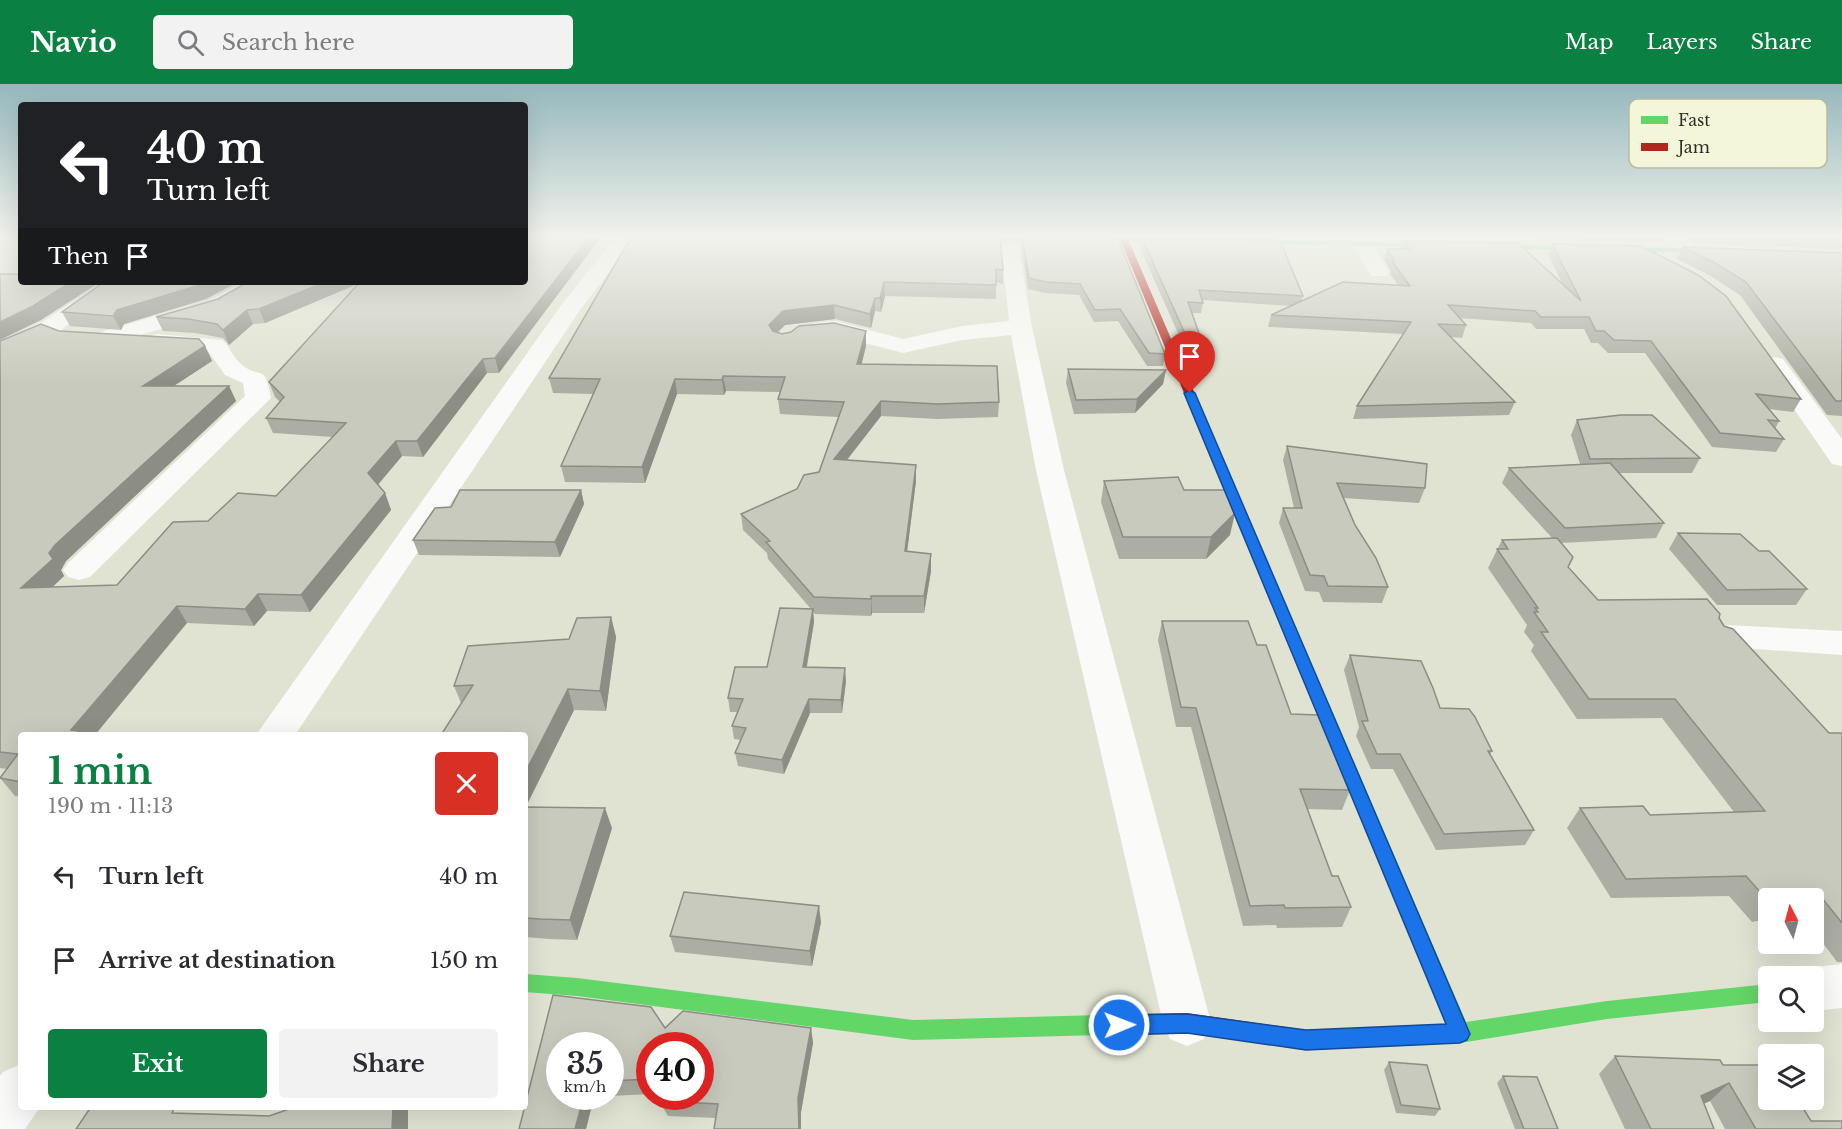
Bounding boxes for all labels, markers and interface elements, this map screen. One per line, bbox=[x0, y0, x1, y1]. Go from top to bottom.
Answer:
search box bbox=[153, 15, 573, 69]
text: Navio bbox=[30, 25, 117, 60]
icon: search bbox=[174, 26, 207, 59]
text: Search here bbox=[222, 29, 355, 56]
text: Map bbox=[1565, 29, 1614, 55]
text: Layers bbox=[1647, 29, 1718, 55]
text: Share bbox=[1751, 29, 1812, 55]
legend bbox=[1629, 99, 1827, 168]
text: Fast bbox=[1678, 110, 1710, 130]
text: 40 m bbox=[147, 122, 264, 174]
icon: left bbox=[48, 126, 126, 204]
text: Jam bbox=[1676, 137, 1710, 157]
text: Turn left bbox=[147, 174, 270, 207]
icon: arrive bbox=[121, 240, 154, 273]
text: Then bbox=[48, 243, 109, 270]
pin bbox=[1164, 331, 1215, 393]
icon: arrive bbox=[1173, 340, 1206, 373]
text: 1 min bbox=[48, 749, 152, 794]
button: close bbox=[435, 752, 498, 815]
text: 190 m · 11:13 bbox=[48, 794, 173, 818]
icon: left bbox=[48, 860, 81, 893]
text: Turn left bbox=[99, 863, 204, 890]
text: 40 m bbox=[440, 863, 498, 890]
north arrow bbox=[1758, 888, 1824, 954]
map controls bbox=[1758, 888, 1824, 1110]
icon: arrive bbox=[48, 944, 81, 977]
text: Arrive at destination bbox=[99, 947, 336, 974]
text: 150 m bbox=[430, 947, 498, 974]
button: search bbox=[1758, 966, 1824, 1032]
position arrow bbox=[1087, 993, 1151, 1057]
button: Exit bbox=[48, 1029, 267, 1098]
button: Share bbox=[279, 1029, 498, 1098]
speed limit sign: 40 bbox=[636, 1032, 714, 1110]
button: layers bbox=[1758, 1044, 1824, 1110]
text: 35 bbox=[567, 1045, 603, 1082]
text: km/h bbox=[564, 1077, 606, 1096]

